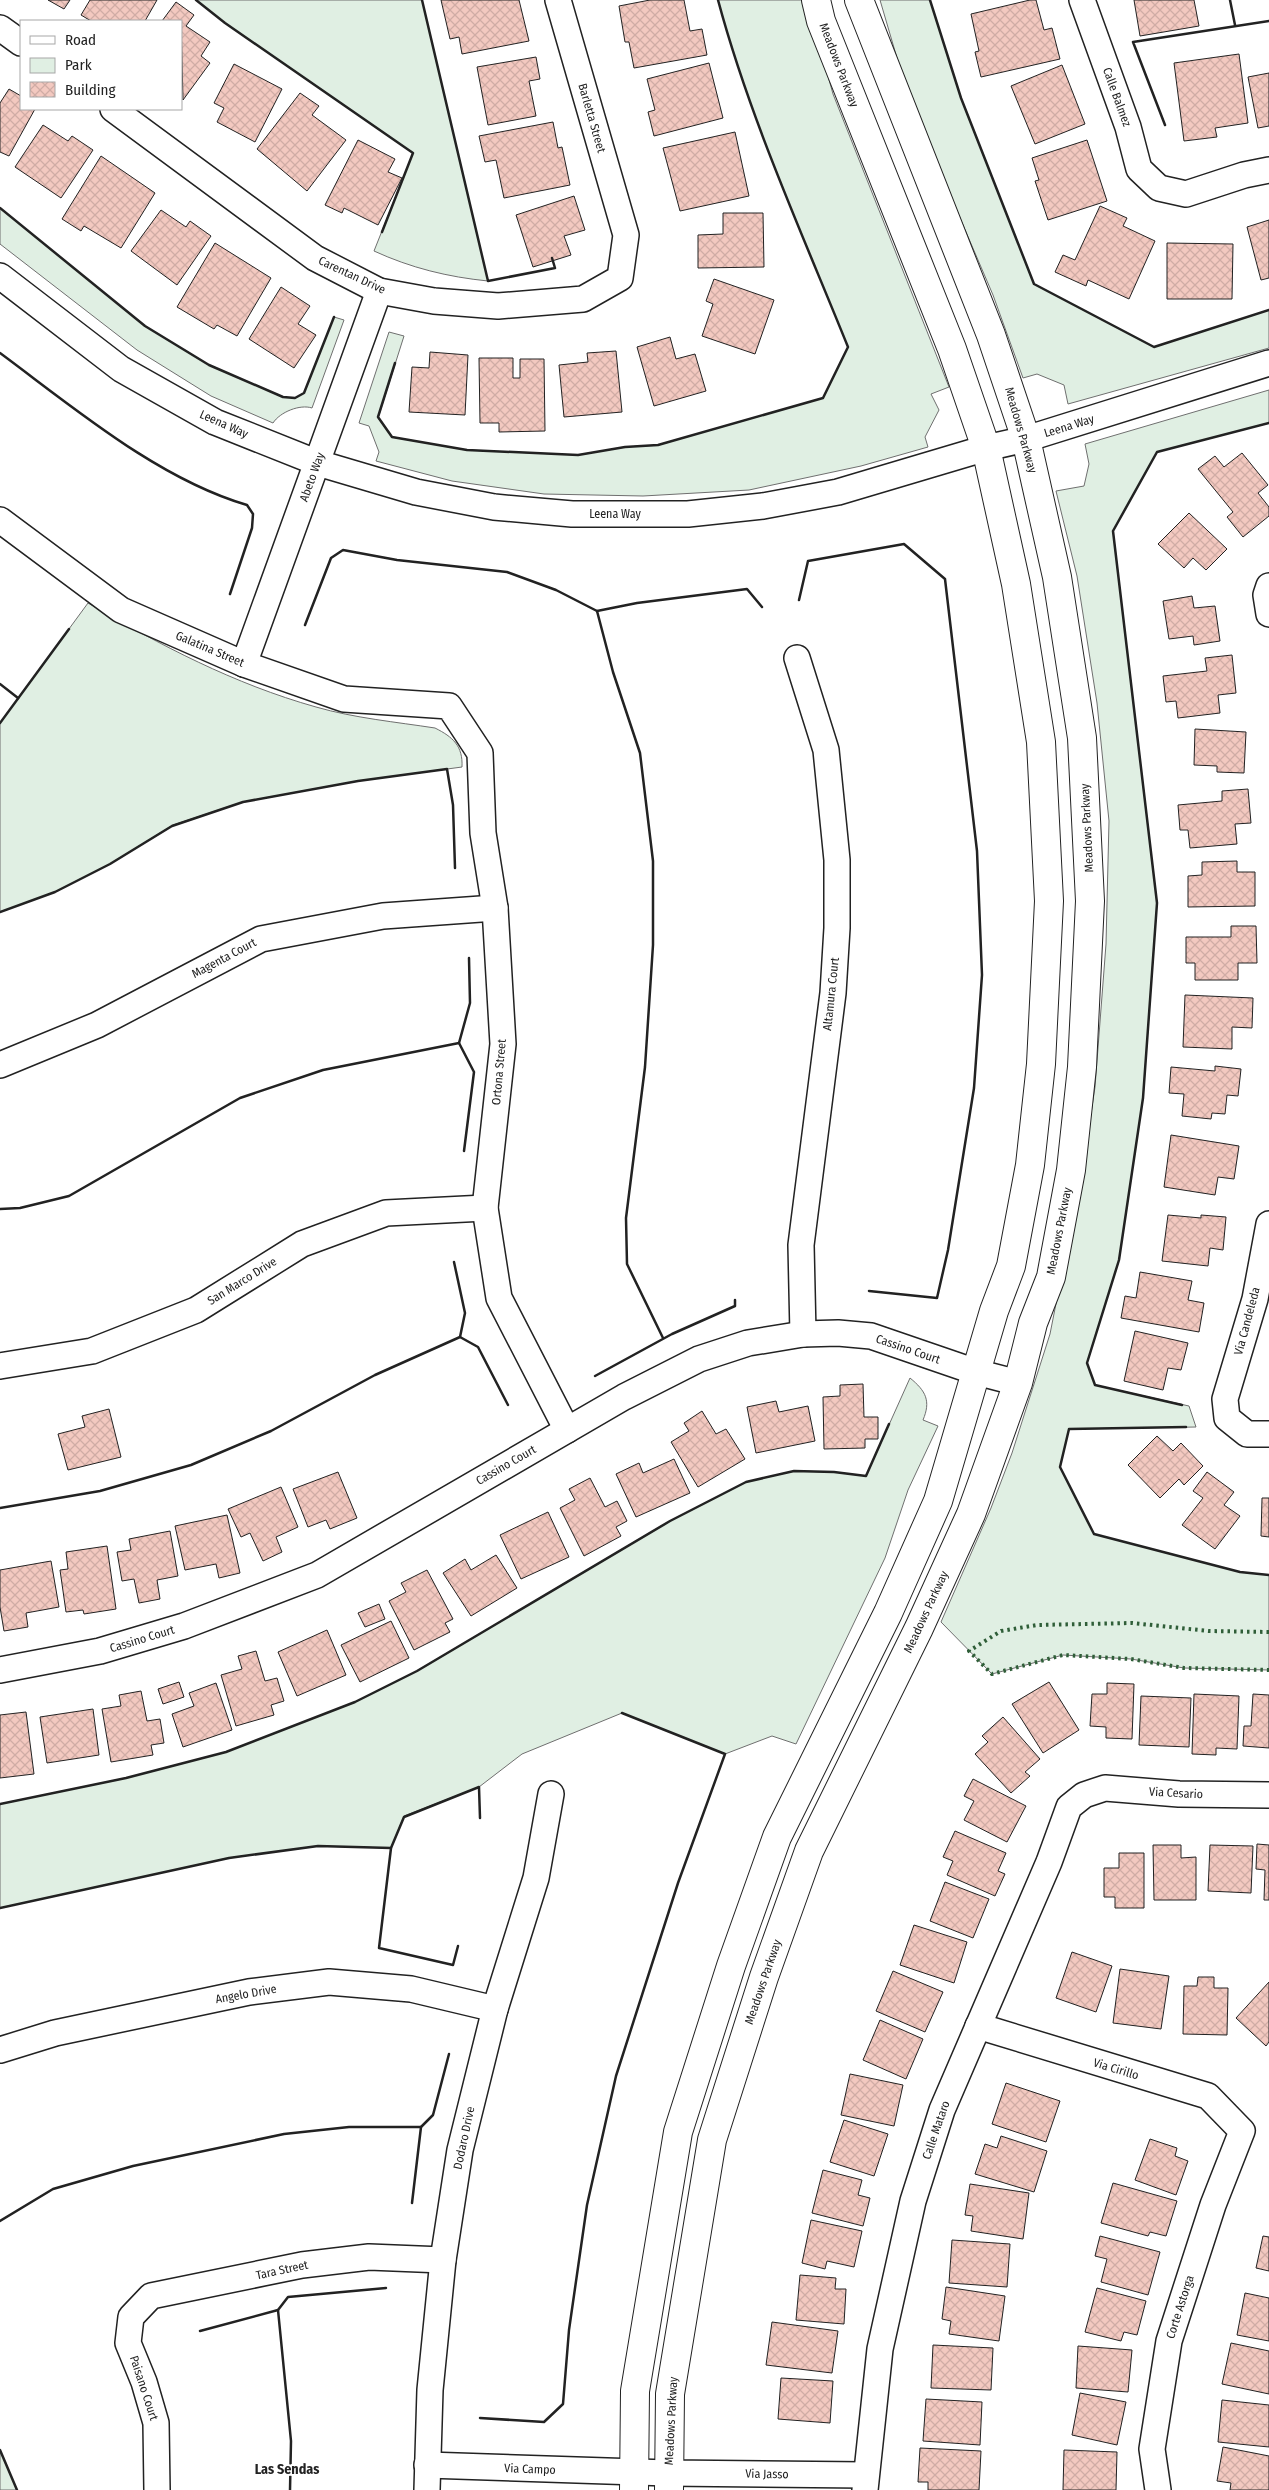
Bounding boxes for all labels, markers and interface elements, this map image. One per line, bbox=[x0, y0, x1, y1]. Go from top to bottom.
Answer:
legend bbox=[20, 20, 182, 110]
street label: Meadows Parkway bbox=[817, 21, 862, 110]
text: Road bbox=[65, 31, 96, 49]
text: Park bbox=[65, 56, 92, 74]
street label: Calle Balmez bbox=[1100, 65, 1134, 129]
text: Building bbox=[65, 81, 116, 99]
street label: Barletta Street bbox=[575, 82, 609, 154]
street label: Carentan Drive bbox=[316, 253, 388, 297]
street label: Meadows Parkway bbox=[1002, 385, 1040, 475]
street label: Leena Way bbox=[198, 407, 251, 441]
street label: Leena Way bbox=[1042, 412, 1096, 440]
street label: Abeto Way bbox=[297, 450, 328, 503]
street label: Leena Way bbox=[589, 507, 641, 521]
street label: Galatina Street bbox=[174, 628, 246, 670]
street label: Meadows Parkway bbox=[1078, 783, 1096, 873]
street label: Magenta Court bbox=[189, 935, 259, 981]
street label: Altamura Court bbox=[820, 957, 842, 1031]
street label: Ortona Street bbox=[489, 1038, 509, 1106]
street label: Meadows Parkway bbox=[1044, 1185, 1074, 1276]
street label: San Marco Drive bbox=[205, 1254, 279, 1308]
street label: Via Candeleda bbox=[1231, 1285, 1263, 1356]
street label: Cassino Court bbox=[874, 1331, 942, 1367]
street label: Cassino Court bbox=[474, 1442, 539, 1488]
street label: Meadows Parkway bbox=[901, 1568, 951, 1655]
street label: Cassino Court bbox=[108, 1622, 176, 1655]
street label: Via Cesario bbox=[1149, 1785, 1203, 1801]
street label: Meadows Parkway bbox=[742, 1937, 784, 2026]
street label: Angelo Drive bbox=[214, 1982, 278, 2006]
street label: Via Cirillo bbox=[1092, 2055, 1140, 2083]
street label: Calle Mataro bbox=[919, 2099, 953, 2161]
street label: Dodaro Drive bbox=[450, 2105, 478, 2171]
street label: Tara Street bbox=[255, 2258, 309, 2282]
street label: Corte Astorga bbox=[1163, 2274, 1197, 2340]
street label: Paisano Court bbox=[127, 2354, 161, 2422]
street label: Meadows Parkway bbox=[662, 2376, 680, 2466]
district label: Las Sendas bbox=[255, 2461, 319, 2478]
street label: Via Campo bbox=[504, 2461, 556, 2477]
street label: Via Jasso bbox=[745, 2467, 789, 2481]

